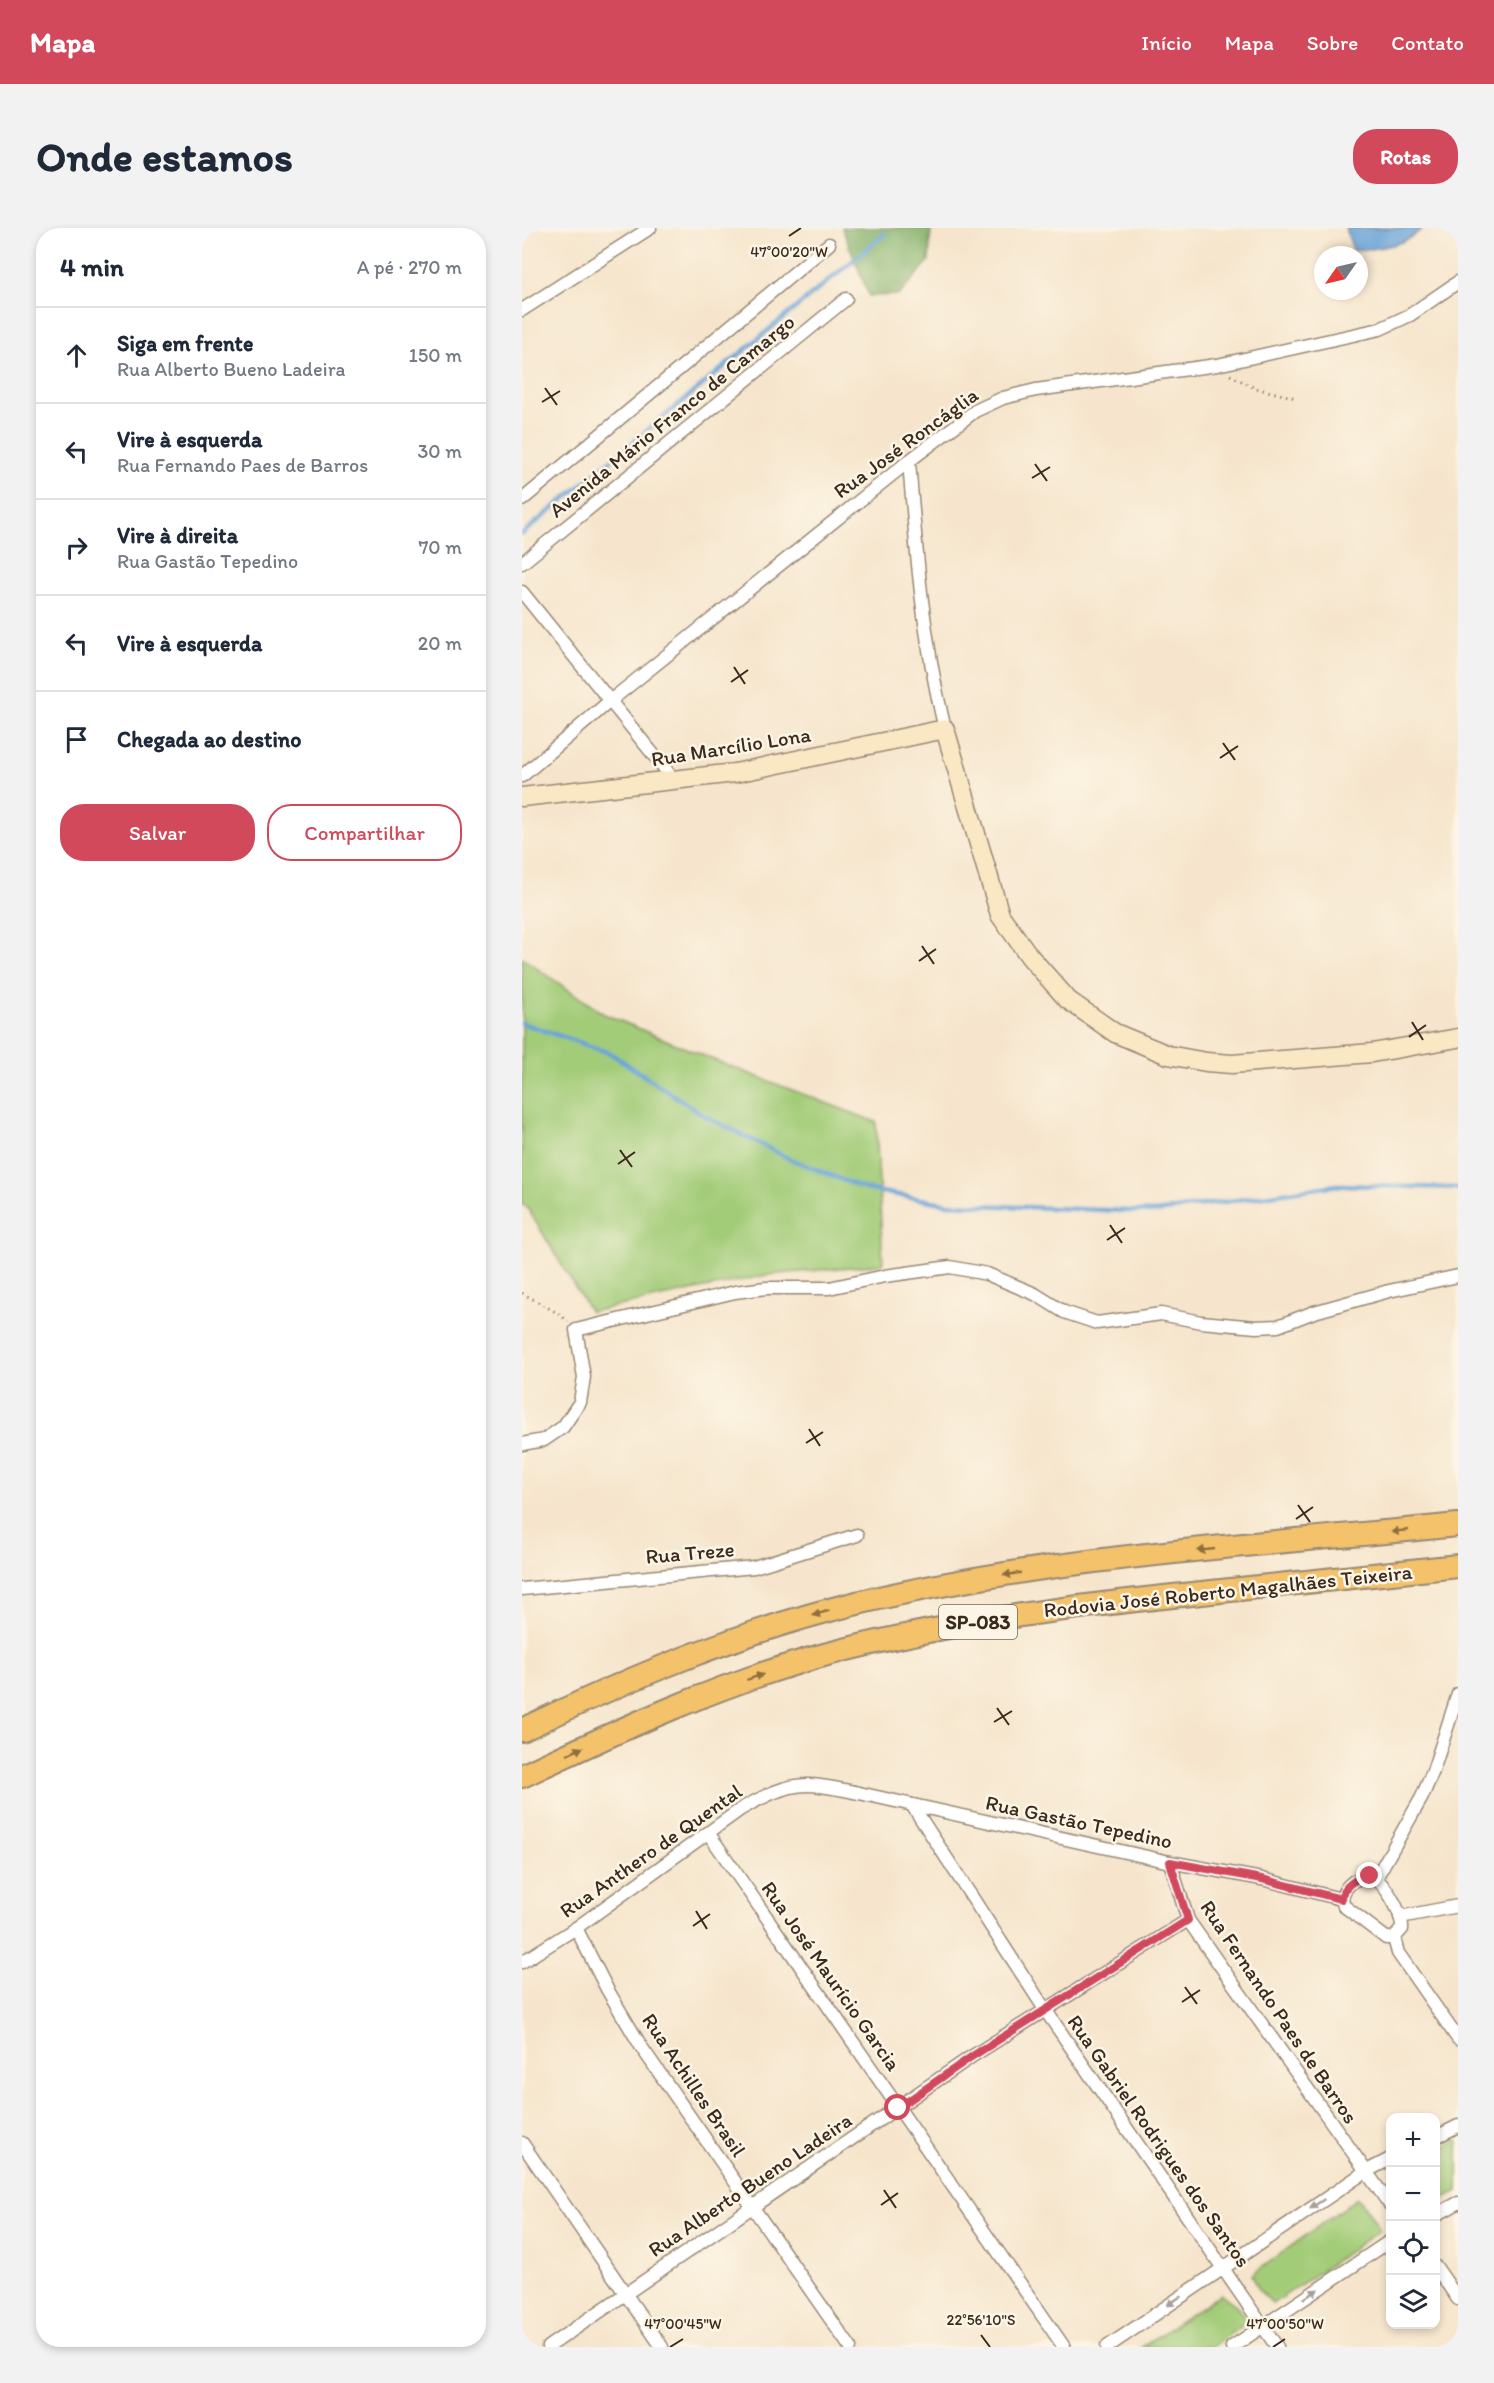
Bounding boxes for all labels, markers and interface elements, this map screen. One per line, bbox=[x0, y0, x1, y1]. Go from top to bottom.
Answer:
text: Mapa bbox=[30, 25, 95, 59]
text: Início bbox=[1141, 30, 1192, 55]
text: Mapa bbox=[1225, 30, 1274, 55]
text: Sobre bbox=[1307, 30, 1358, 55]
text: Contato bbox=[1391, 30, 1464, 55]
button: Rotas bbox=[1353, 129, 1458, 184]
text: Onde estamos bbox=[36, 131, 293, 182]
text: 47°00'20"W bbox=[750, 243, 828, 261]
north arrow bbox=[1314, 246, 1368, 300]
text: 4 min bbox=[60, 251, 124, 283]
text: A pé · 270 m bbox=[357, 255, 462, 279]
street label: Avenida Mário Franco de Camargo bbox=[544, 309, 799, 522]
text: Siga em frente bbox=[117, 330, 253, 357]
icon: ahead bbox=[60, 339, 93, 372]
text: 150 m bbox=[409, 343, 462, 367]
text: Rua Alberto Bueno Ladeira bbox=[117, 357, 345, 381]
street label: Rua José Roncáglia bbox=[829, 382, 983, 503]
text: Vire à esquerda bbox=[117, 426, 262, 453]
icon: left bbox=[60, 435, 93, 468]
text: 30 m bbox=[417, 439, 462, 463]
text: Rua Fernando Paes de Barros bbox=[117, 453, 368, 477]
text: Vire à direita bbox=[117, 522, 238, 549]
icon: right bbox=[60, 531, 93, 564]
text: 70 m bbox=[418, 535, 462, 559]
text: Rua Gastão Tepedino bbox=[117, 549, 298, 573]
icon: left bbox=[60, 627, 93, 660]
text: Vire à esquerda bbox=[117, 630, 262, 657]
text: 20 m bbox=[418, 631, 462, 655]
street label: Rua Marcílio Lona bbox=[649, 722, 813, 771]
icon: arrive bbox=[60, 723, 93, 756]
text: Chegada ao destino bbox=[117, 726, 301, 753]
button: Salvar bbox=[60, 804, 255, 861]
button: Compartilhar bbox=[267, 804, 462, 861]
one-way arrow bbox=[1390, 1526, 1409, 1536]
street label: Rua Treze bbox=[644, 1536, 735, 1569]
one-way arrow bbox=[1196, 1545, 1215, 1555]
street label: Rodovia José Roberto Magalhães Teixeira bbox=[1043, 1559, 1413, 1622]
one-way arrow bbox=[1003, 1569, 1022, 1578]
road number: SP-083 bbox=[939, 1605, 1017, 1639]
one-way arrow bbox=[812, 1609, 830, 1618]
one-way arrow bbox=[746, 1672, 764, 1681]
one-way arrow bbox=[566, 1747, 583, 1756]
street label: Rua Anthero de Quental bbox=[555, 1778, 747, 1923]
street label: Rua Gastão Tepedino bbox=[983, 1790, 1175, 1854]
route end bbox=[1356, 1862, 1382, 1888]
street label: Rua José Maurício Garcia bbox=[756, 1876, 906, 2075]
street label: Rua Fernando Paes de Barros bbox=[1195, 1895, 1364, 2128]
street label: Rua Achilles Brasil bbox=[637, 2008, 752, 2161]
street label: Rua Gabriel Rodrigues dos Santos bbox=[1062, 2010, 1256, 2272]
route start bbox=[884, 2094, 910, 2120]
street label: Rua Alberto Bueno Ladeira bbox=[643, 2107, 856, 2262]
map controls bbox=[1386, 2113, 1440, 2329]
button: + bbox=[1386, 2113, 1440, 2167]
button: − bbox=[1386, 2167, 1440, 2221]
one-way arrow bbox=[1309, 2199, 1325, 2210]
button: locate bbox=[1386, 2221, 1440, 2275]
button: layers bbox=[1386, 2275, 1440, 2329]
one-way arrow bbox=[1303, 2289, 1319, 2300]
one-way arrow bbox=[1167, 2295, 1183, 2307]
text: 22°56'10"S bbox=[947, 2311, 1015, 2329]
text: 47°00'45"W bbox=[644, 2315, 722, 2333]
text: 47°00'50"W bbox=[1246, 2315, 1324, 2333]

